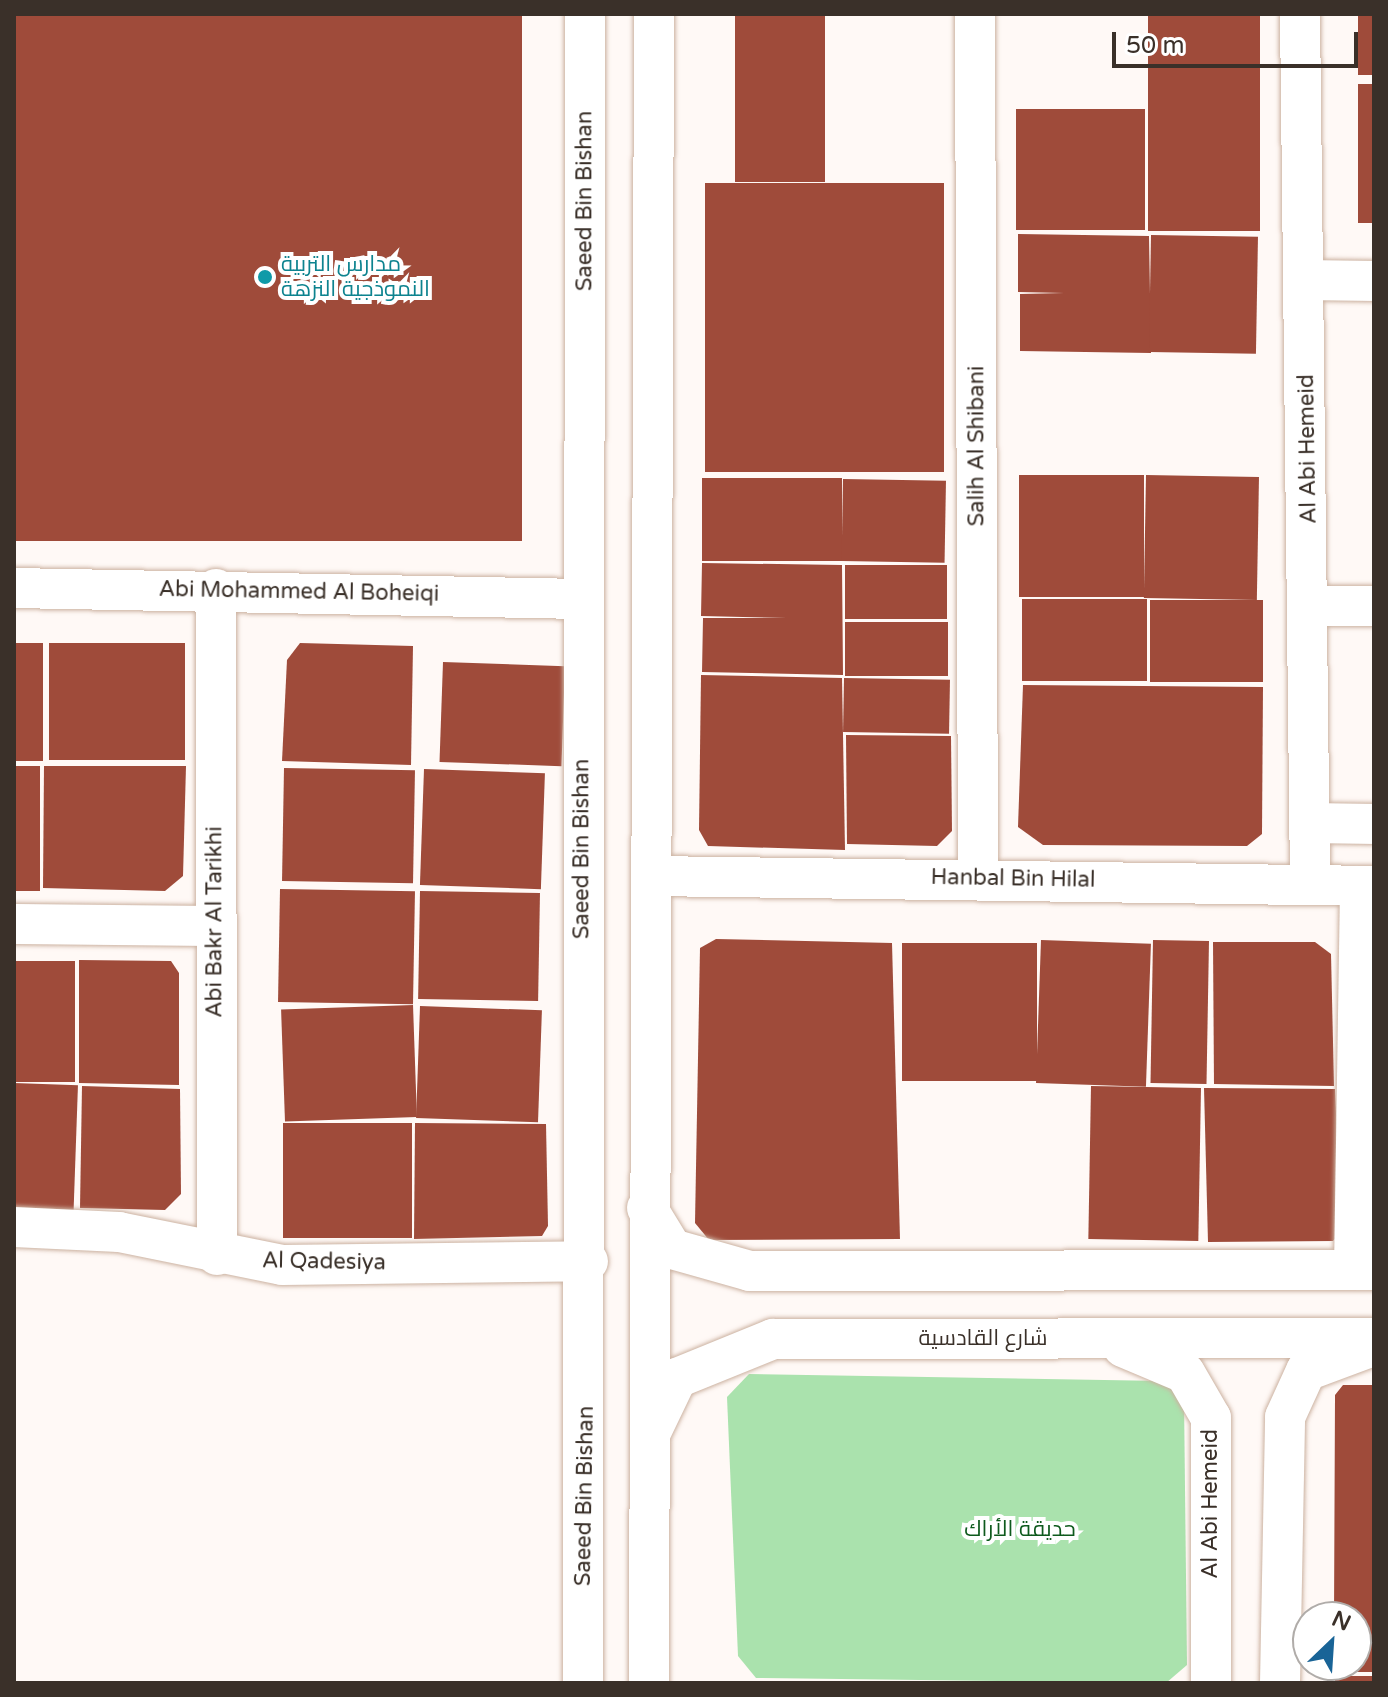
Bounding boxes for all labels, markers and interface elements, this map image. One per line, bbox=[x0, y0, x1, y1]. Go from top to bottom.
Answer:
scale bar bbox=[1116, 16, 1362, 66]
text: 50 m bbox=[1126, 31, 1184, 60]
street label: Saeed Bin Bishan bbox=[572, 111, 598, 291]
place label: مدارس التربية النموذجية النزهة bbox=[281, 251, 430, 302]
marker: مدارس التربية النموذجية النزهة bbox=[256, 268, 274, 286]
street label: Salih Al Shibani bbox=[964, 366, 990, 526]
street label: Al Abi Hemeid bbox=[1293, 374, 1323, 524]
street label: Abi Mohammed Al Boheiqi bbox=[159, 576, 439, 608]
street label: Saeed Bin Bishan bbox=[569, 759, 595, 939]
street label: Abi Bakr Al Tarikhi bbox=[202, 826, 228, 1018]
street label: Hanbal Bin Hilal bbox=[930, 864, 1096, 894]
street label: Al Qadesiya bbox=[262, 1248, 386, 1276]
street label: شارع القادسية bbox=[919, 1326, 1047, 1352]
street label: Saeed Bin Bishan bbox=[570, 1406, 600, 1586]
street label: Al Abi Hemeid bbox=[1198, 1429, 1224, 1579]
park label: حديقة الأراك bbox=[964, 1517, 1076, 1543]
north arrow bbox=[1292, 1601, 1372, 1681]
text: N bbox=[1328, 1606, 1355, 1637]

